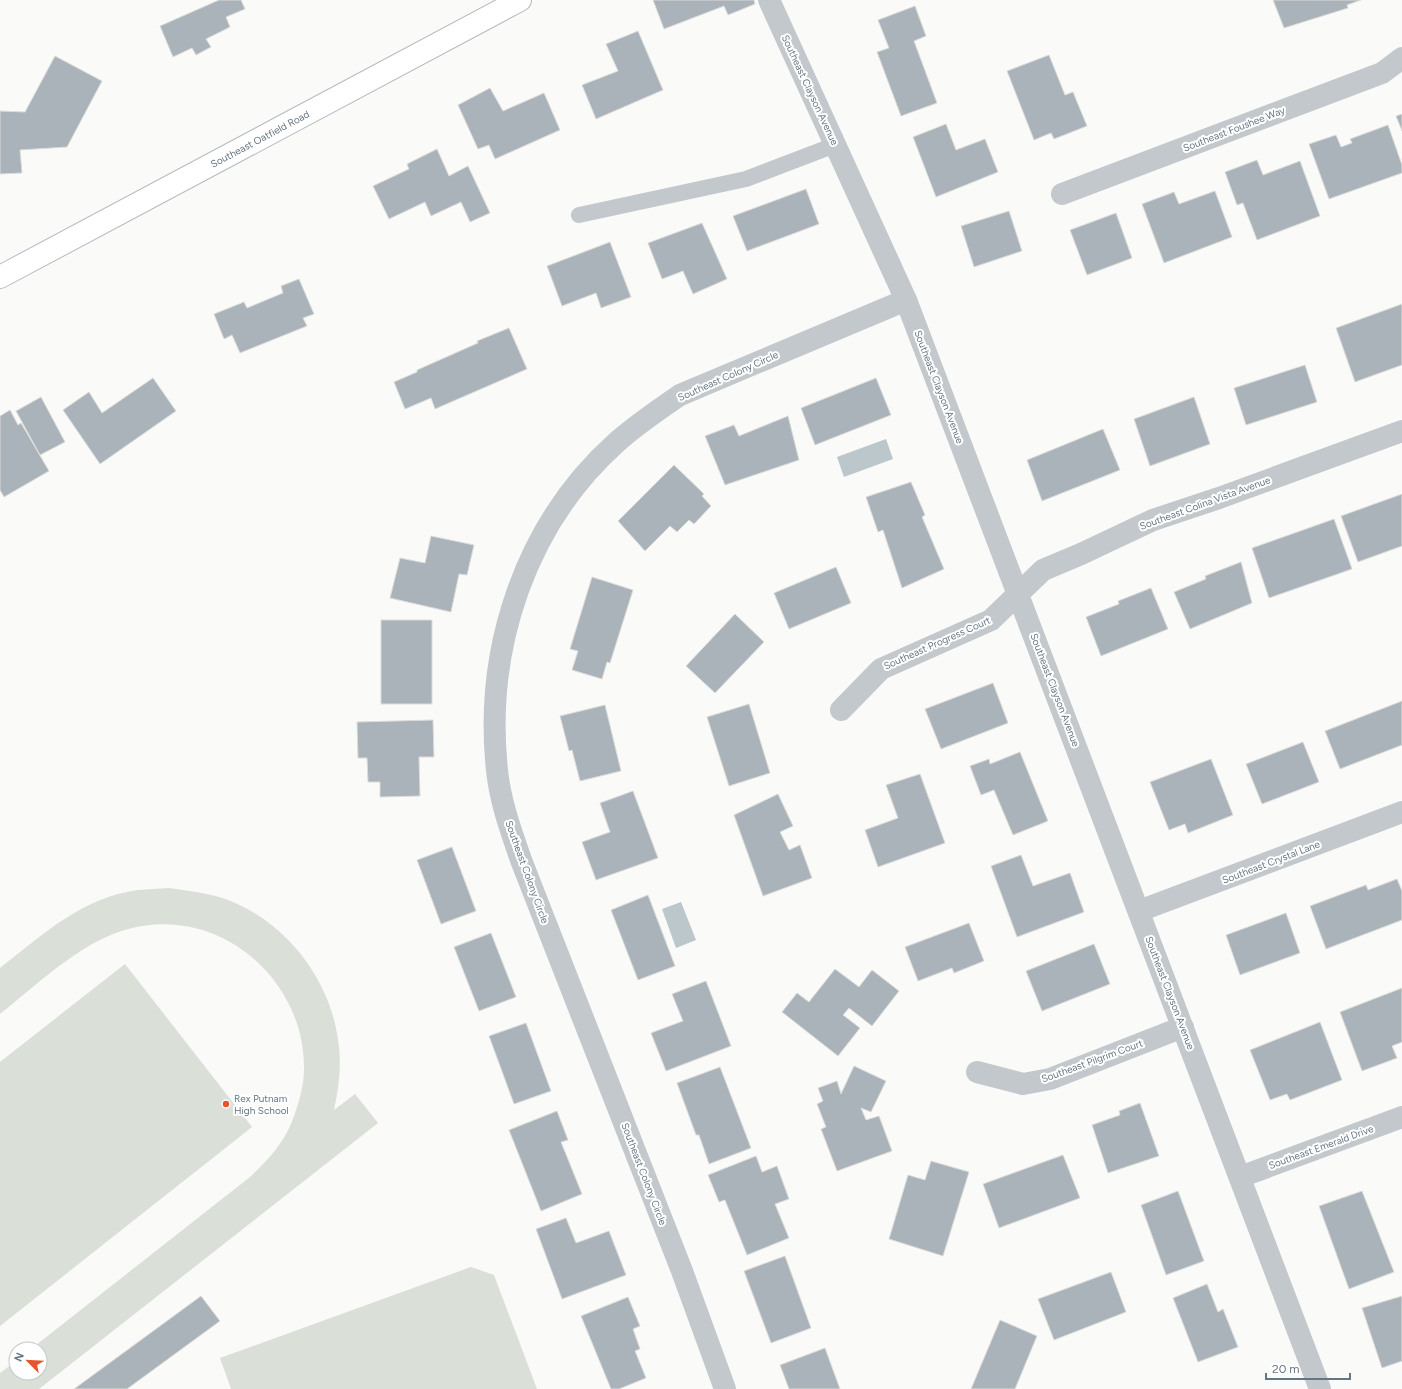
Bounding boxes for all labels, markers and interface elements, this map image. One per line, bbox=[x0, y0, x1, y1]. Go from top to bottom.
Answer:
street label: Southeast Clayson Avenue bbox=[779, 33, 842, 148]
street label: Southeast Foushee Way bbox=[1181, 103, 1288, 154]
street label: Southeast Oatfield Road bbox=[208, 107, 312, 171]
street label: Southeast Clayson Avenue bbox=[911, 328, 967, 446]
street label: Southeast Colony Circle bbox=[676, 348, 781, 404]
street label: Southeast Colina Vista Avenue bbox=[1138, 473, 1273, 533]
street label: Southeast Progress Court bbox=[882, 613, 993, 672]
street label: Southeast Clayson Avenue bbox=[1027, 631, 1083, 749]
street label: Southeast Colony Circle bbox=[502, 819, 552, 926]
street label: Southeast Crystal Lane bbox=[1220, 837, 1322, 887]
street label: Southeast Clayson Avenue bbox=[1142, 934, 1198, 1052]
street label: Southeast Pilgrim Court bbox=[1040, 1037, 1145, 1085]
place label: Rex Putnam High School bbox=[234, 1092, 289, 1117]
marker: Rex Putnam High School bbox=[221, 1099, 231, 1109]
street label: Southeast Colony Circle bbox=[618, 1121, 670, 1228]
street label: Southeast Emerald Drive bbox=[1267, 1122, 1376, 1172]
north arrow bbox=[8, 1341, 48, 1381]
text: N bbox=[12, 1351, 27, 1364]
scale bar bbox=[1266, 1355, 1350, 1381]
text: 20 m bbox=[1272, 1362, 1300, 1376]

